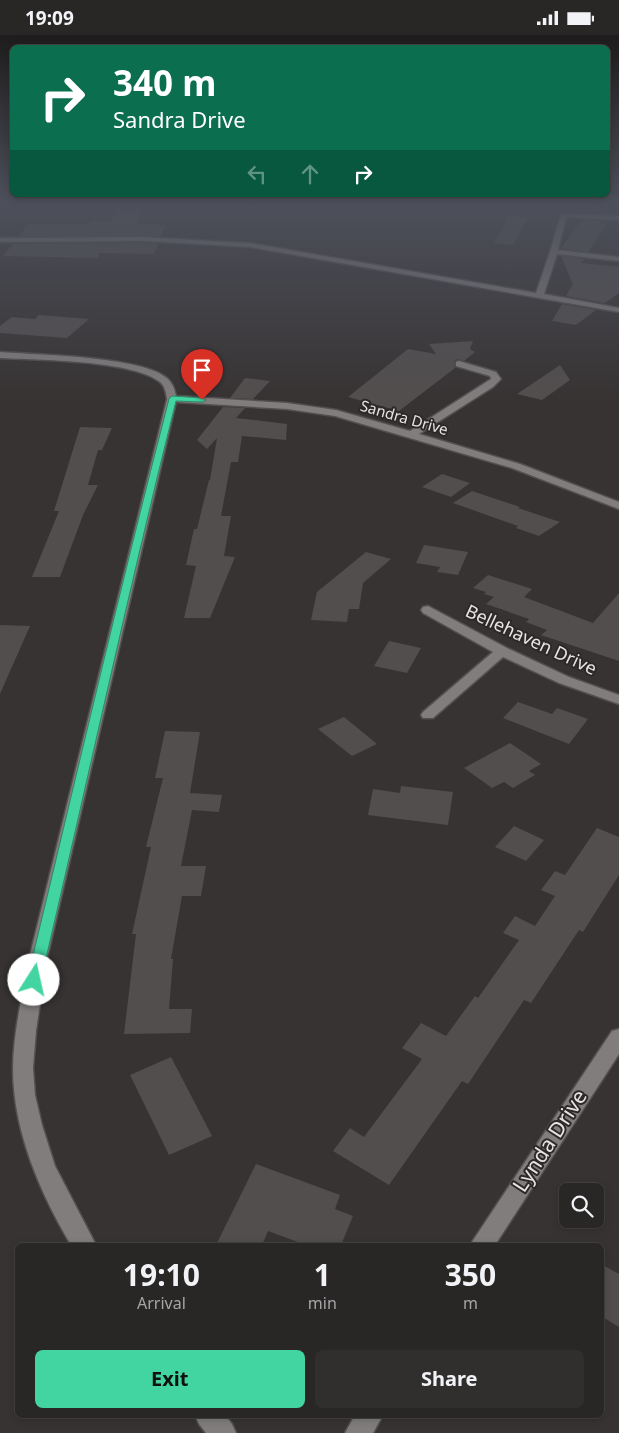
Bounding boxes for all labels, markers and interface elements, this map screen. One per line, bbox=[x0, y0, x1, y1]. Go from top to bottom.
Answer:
text: 19:09 bbox=[25, 5, 74, 31]
text: 340 m bbox=[113, 59, 216, 106]
icon: right bbox=[30, 65, 95, 130]
text: Sandra Drive bbox=[113, 104, 246, 134]
icon: left bbox=[243, 160, 271, 188]
icon: ahead bbox=[296, 160, 324, 188]
icon: right bbox=[349, 160, 377, 188]
pin bbox=[181, 349, 223, 400]
icon: arrive bbox=[188, 356, 216, 384]
street label: Sandra Drive bbox=[358, 395, 451, 439]
street label: Bellehaven Drive bbox=[462, 598, 601, 680]
position arrow bbox=[7, 953, 59, 1005]
street label: Lynda Drive bbox=[506, 1084, 593, 1197]
map controls bbox=[559, 1183, 604, 1228]
button: search bbox=[559, 1183, 604, 1228]
text: 19:10 bbox=[123, 1254, 200, 1295]
text: 1 bbox=[314, 1254, 331, 1295]
text: 350 bbox=[445, 1254, 496, 1295]
text: Arrival bbox=[137, 1292, 186, 1314]
text: min bbox=[308, 1292, 337, 1314]
text: m bbox=[463, 1292, 478, 1314]
button: Exit bbox=[35, 1350, 305, 1408]
button: Share bbox=[315, 1350, 584, 1408]

